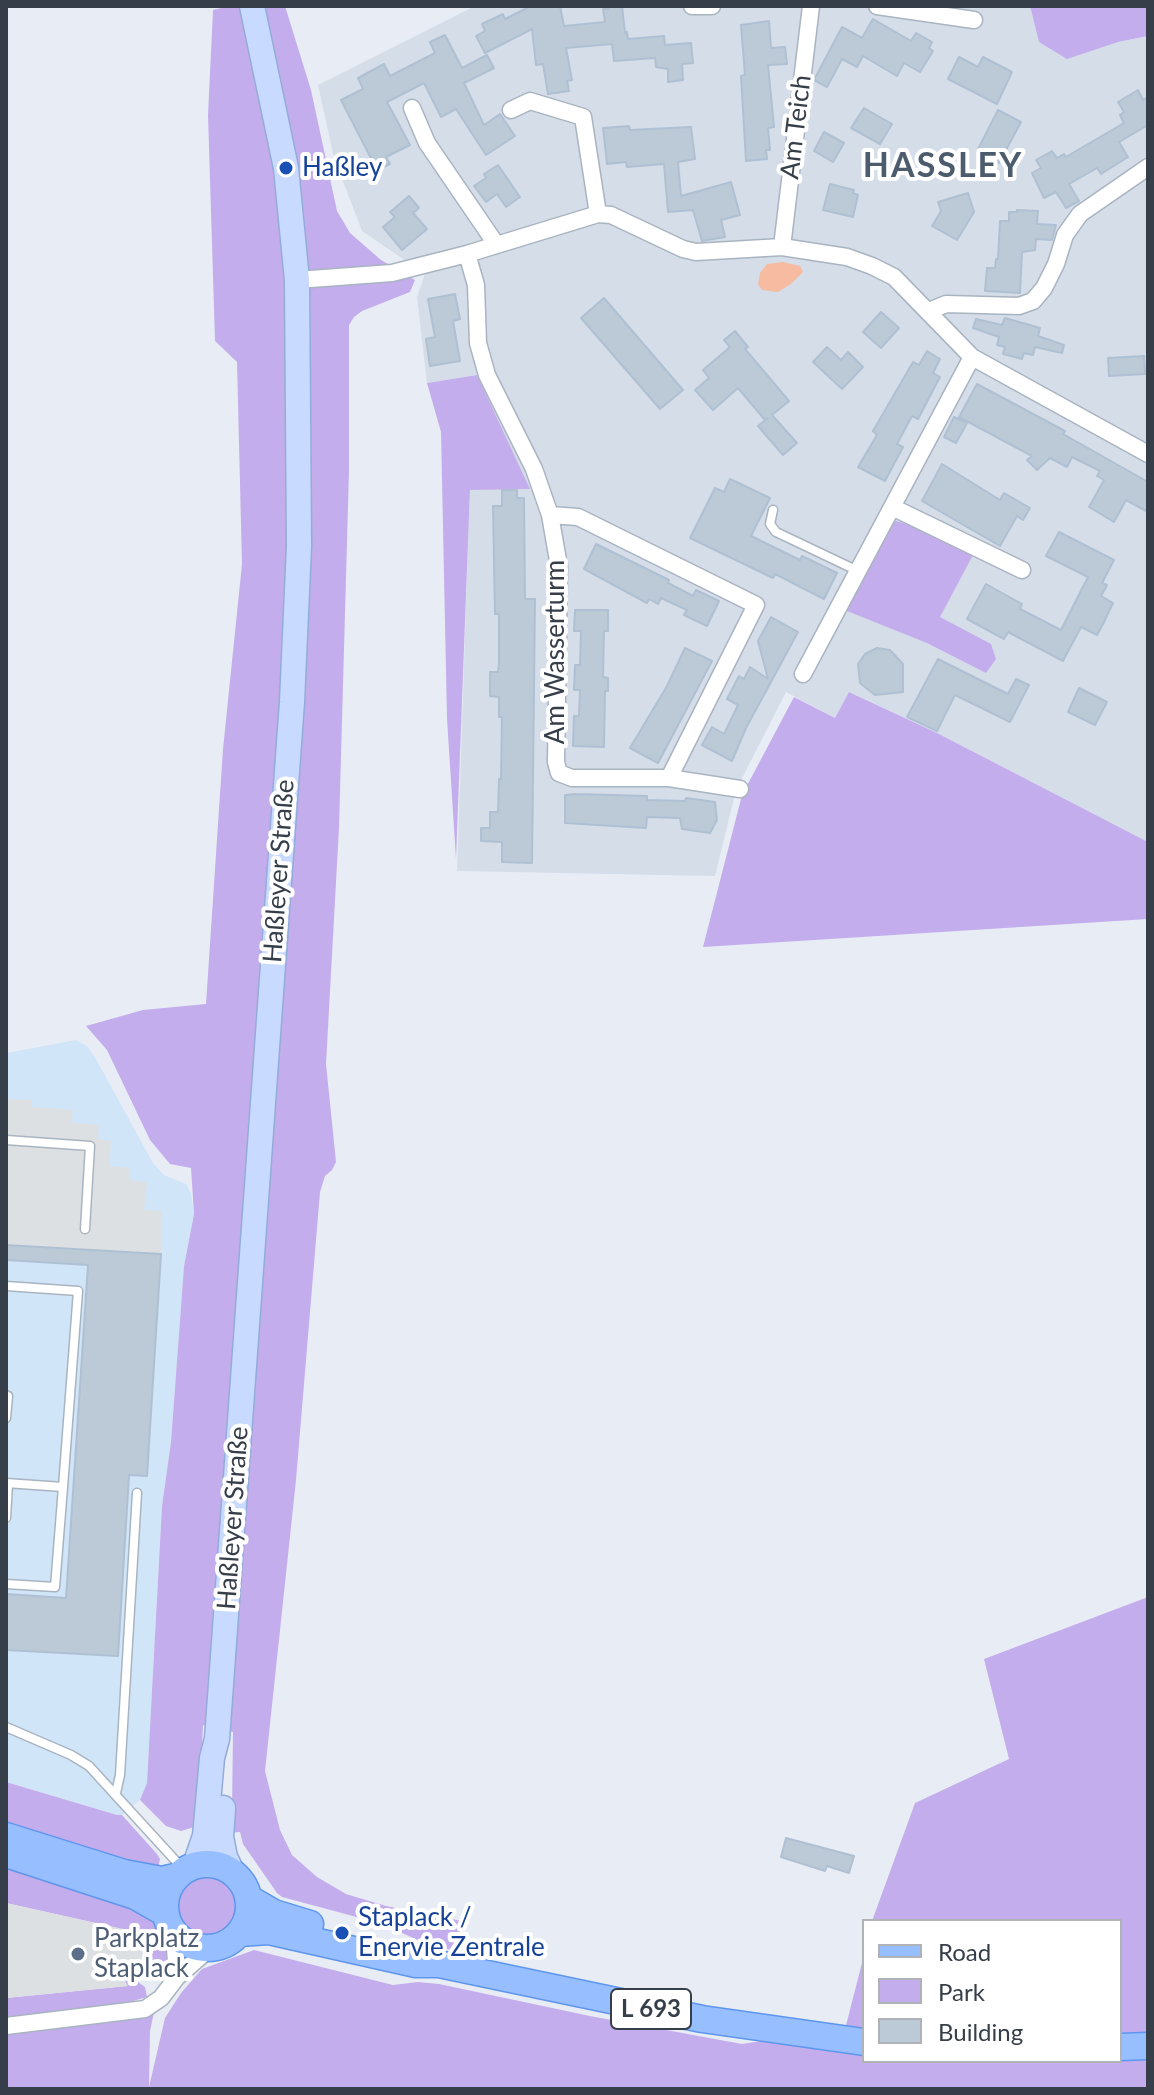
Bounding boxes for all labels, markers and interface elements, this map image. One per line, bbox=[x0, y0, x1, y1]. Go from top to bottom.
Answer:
street label: Am Teich bbox=[774, 73, 818, 181]
district label: HASSLEY bbox=[863, 146, 1023, 186]
place label: Haßley bbox=[302, 152, 382, 184]
marker: Haßley bbox=[277, 159, 295, 177]
street label: Am Wasserturm bbox=[540, 560, 572, 744]
street label: Haßleyer Straße bbox=[257, 778, 301, 964]
street label: Haßleyer Straße bbox=[211, 1425, 255, 1611]
place label: Staplack / Enervie Zentrale bbox=[358, 1902, 545, 1964]
legend bbox=[862, 1919, 1122, 2063]
place label: Parkplatz Staplack bbox=[94, 1923, 199, 1984]
marker: Staplack / Enervie Zentrale bbox=[333, 1924, 351, 1942]
text: Road bbox=[938, 1937, 991, 1966]
marker: Parkplatz Staplack bbox=[69, 1945, 87, 1963]
text: Park bbox=[938, 1977, 985, 2006]
road number: L 693 bbox=[611, 1989, 691, 2029]
text: Building bbox=[938, 2017, 1023, 2046]

